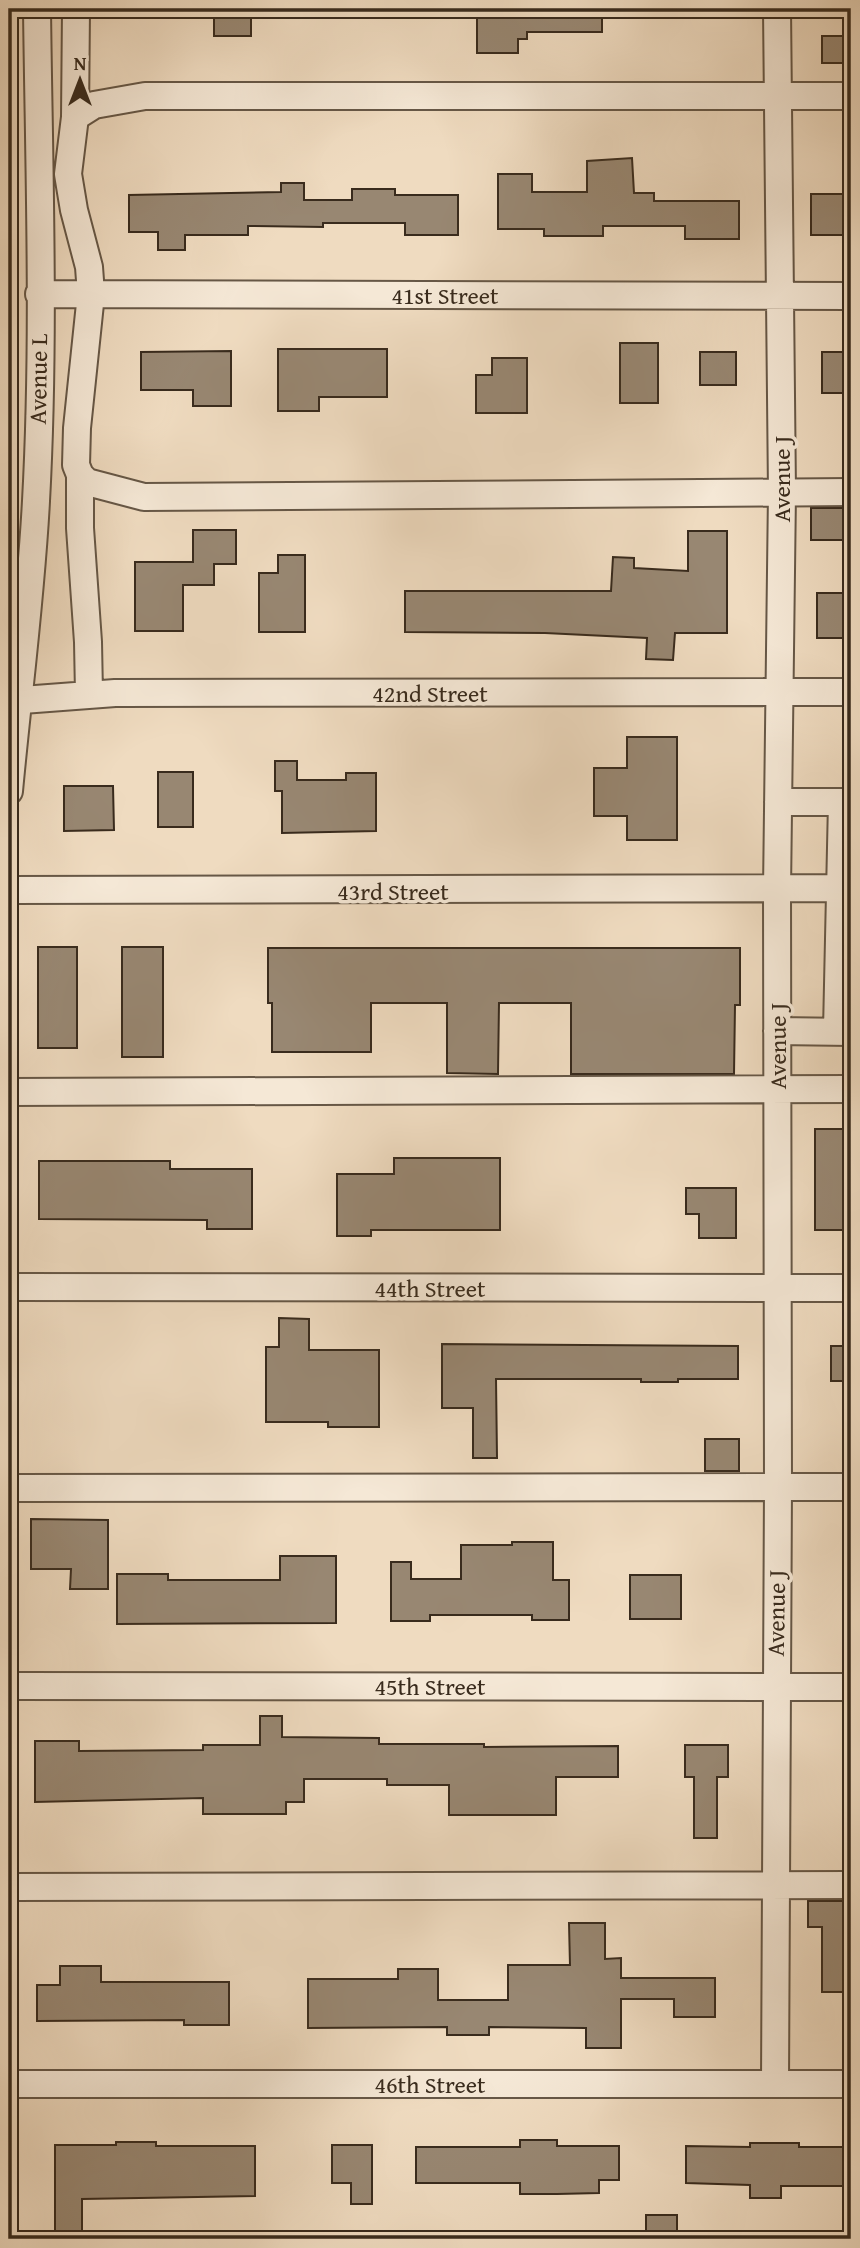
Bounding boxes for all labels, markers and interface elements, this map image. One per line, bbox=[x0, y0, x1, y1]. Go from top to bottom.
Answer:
north arrow bbox=[46, 46, 116, 116]
text: N bbox=[74, 49, 87, 77]
street label: 41st Street bbox=[391, 278, 499, 313]
street label: Avenue L bbox=[20, 333, 56, 425]
street label: Avenue J bbox=[764, 436, 799, 522]
street label: 42nd Street bbox=[372, 676, 488, 711]
street label: 43rd Street bbox=[337, 874, 449, 909]
street label: Avenue J bbox=[760, 1003, 795, 1089]
street label: 44th Street bbox=[374, 1271, 486, 1306]
street label: Avenue J bbox=[758, 1569, 794, 1657]
street label: 45th Street bbox=[374, 1669, 486, 1704]
street label: 46th Street bbox=[374, 2067, 486, 2102]

